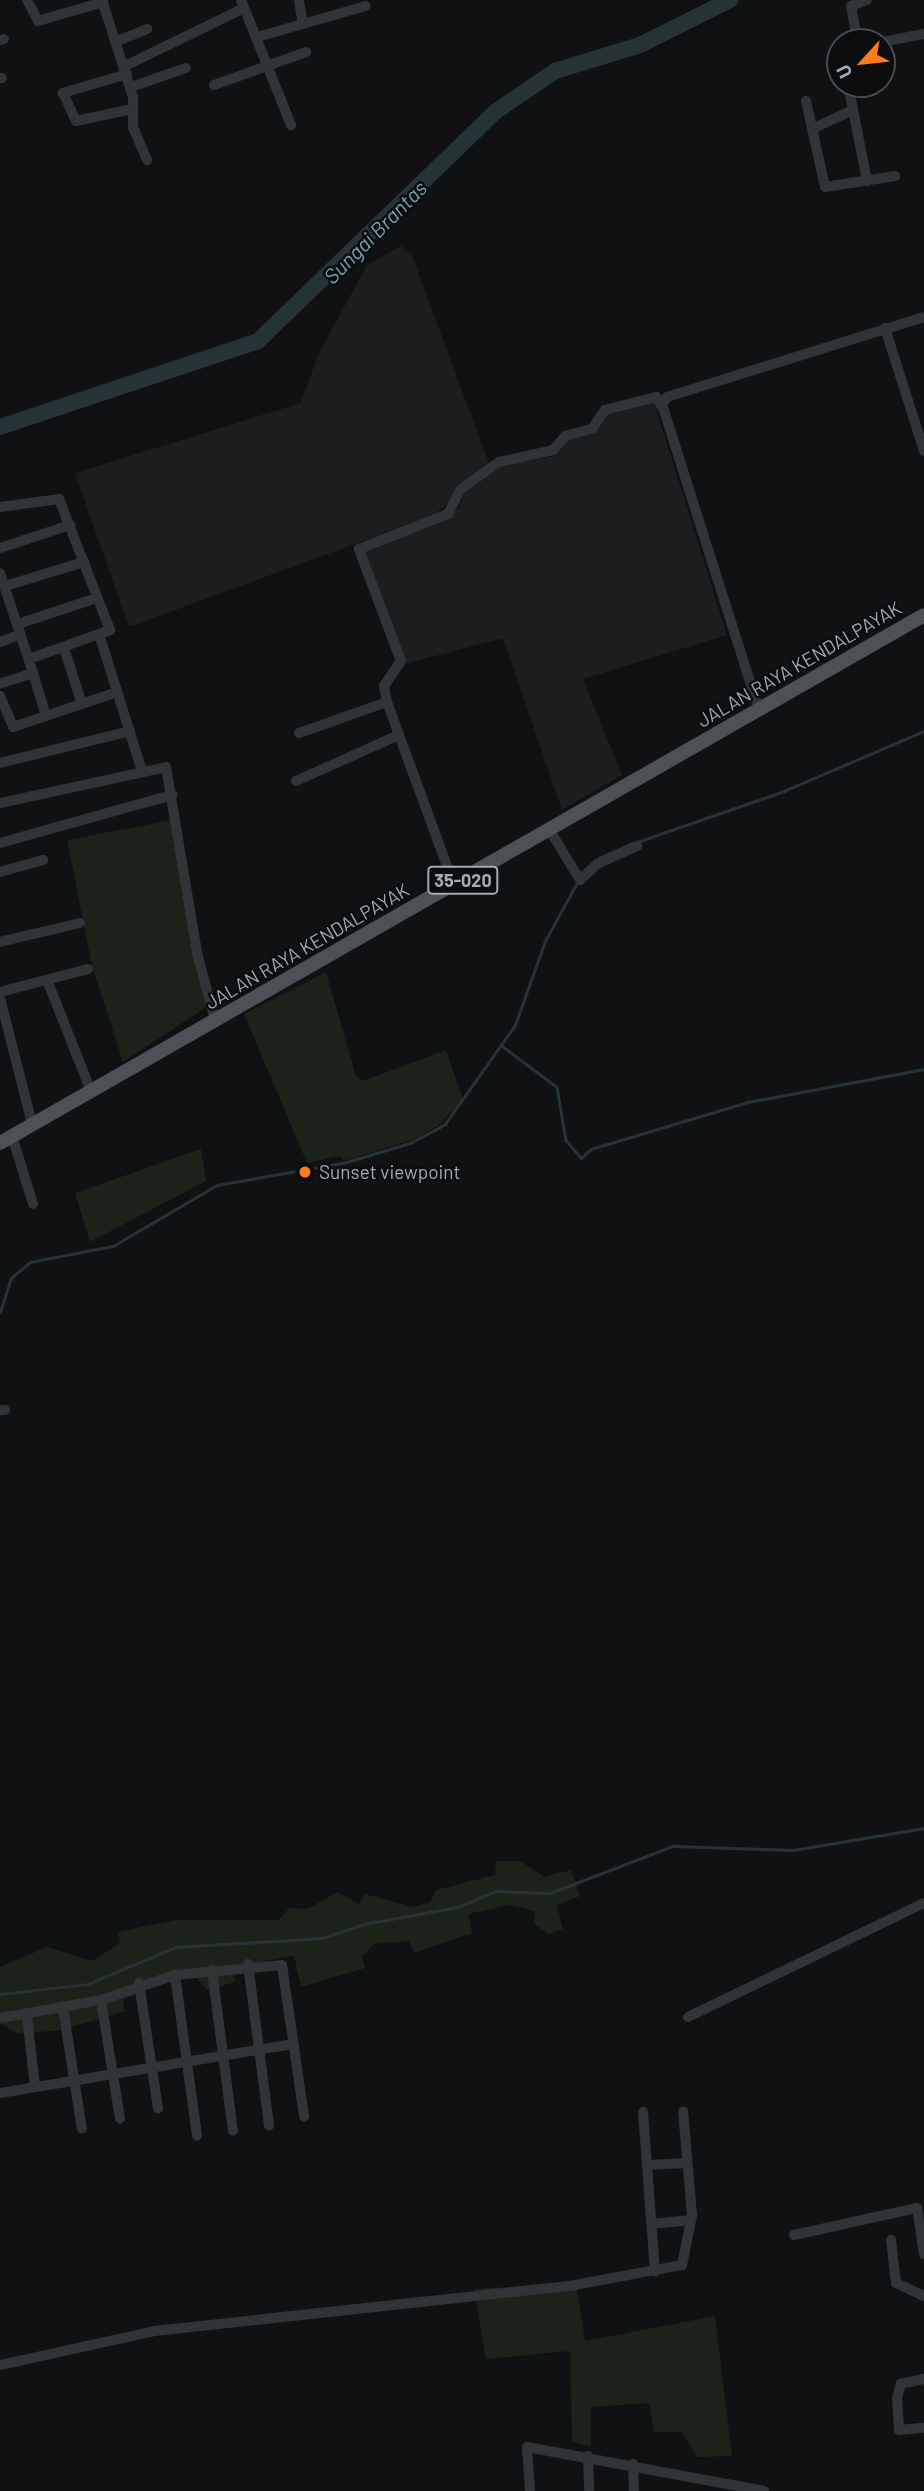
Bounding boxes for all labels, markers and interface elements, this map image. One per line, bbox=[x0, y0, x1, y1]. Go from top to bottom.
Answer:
north arrow bbox=[826, 28, 896, 98]
text: U bbox=[831, 61, 857, 82]
water label: Sungai Brantas bbox=[318, 175, 432, 289]
street label: JALAN RAYA KENDALPAYAK bbox=[693, 596, 905, 732]
road number: 35-020 bbox=[426, 866, 500, 894]
street label: JALAN RAYA KENDALPAYAK bbox=[201, 878, 413, 1014]
place label: Sunset viewpoint bbox=[319, 1161, 461, 1183]
marker: Sunset viewpoint bbox=[297, 1164, 313, 1180]

